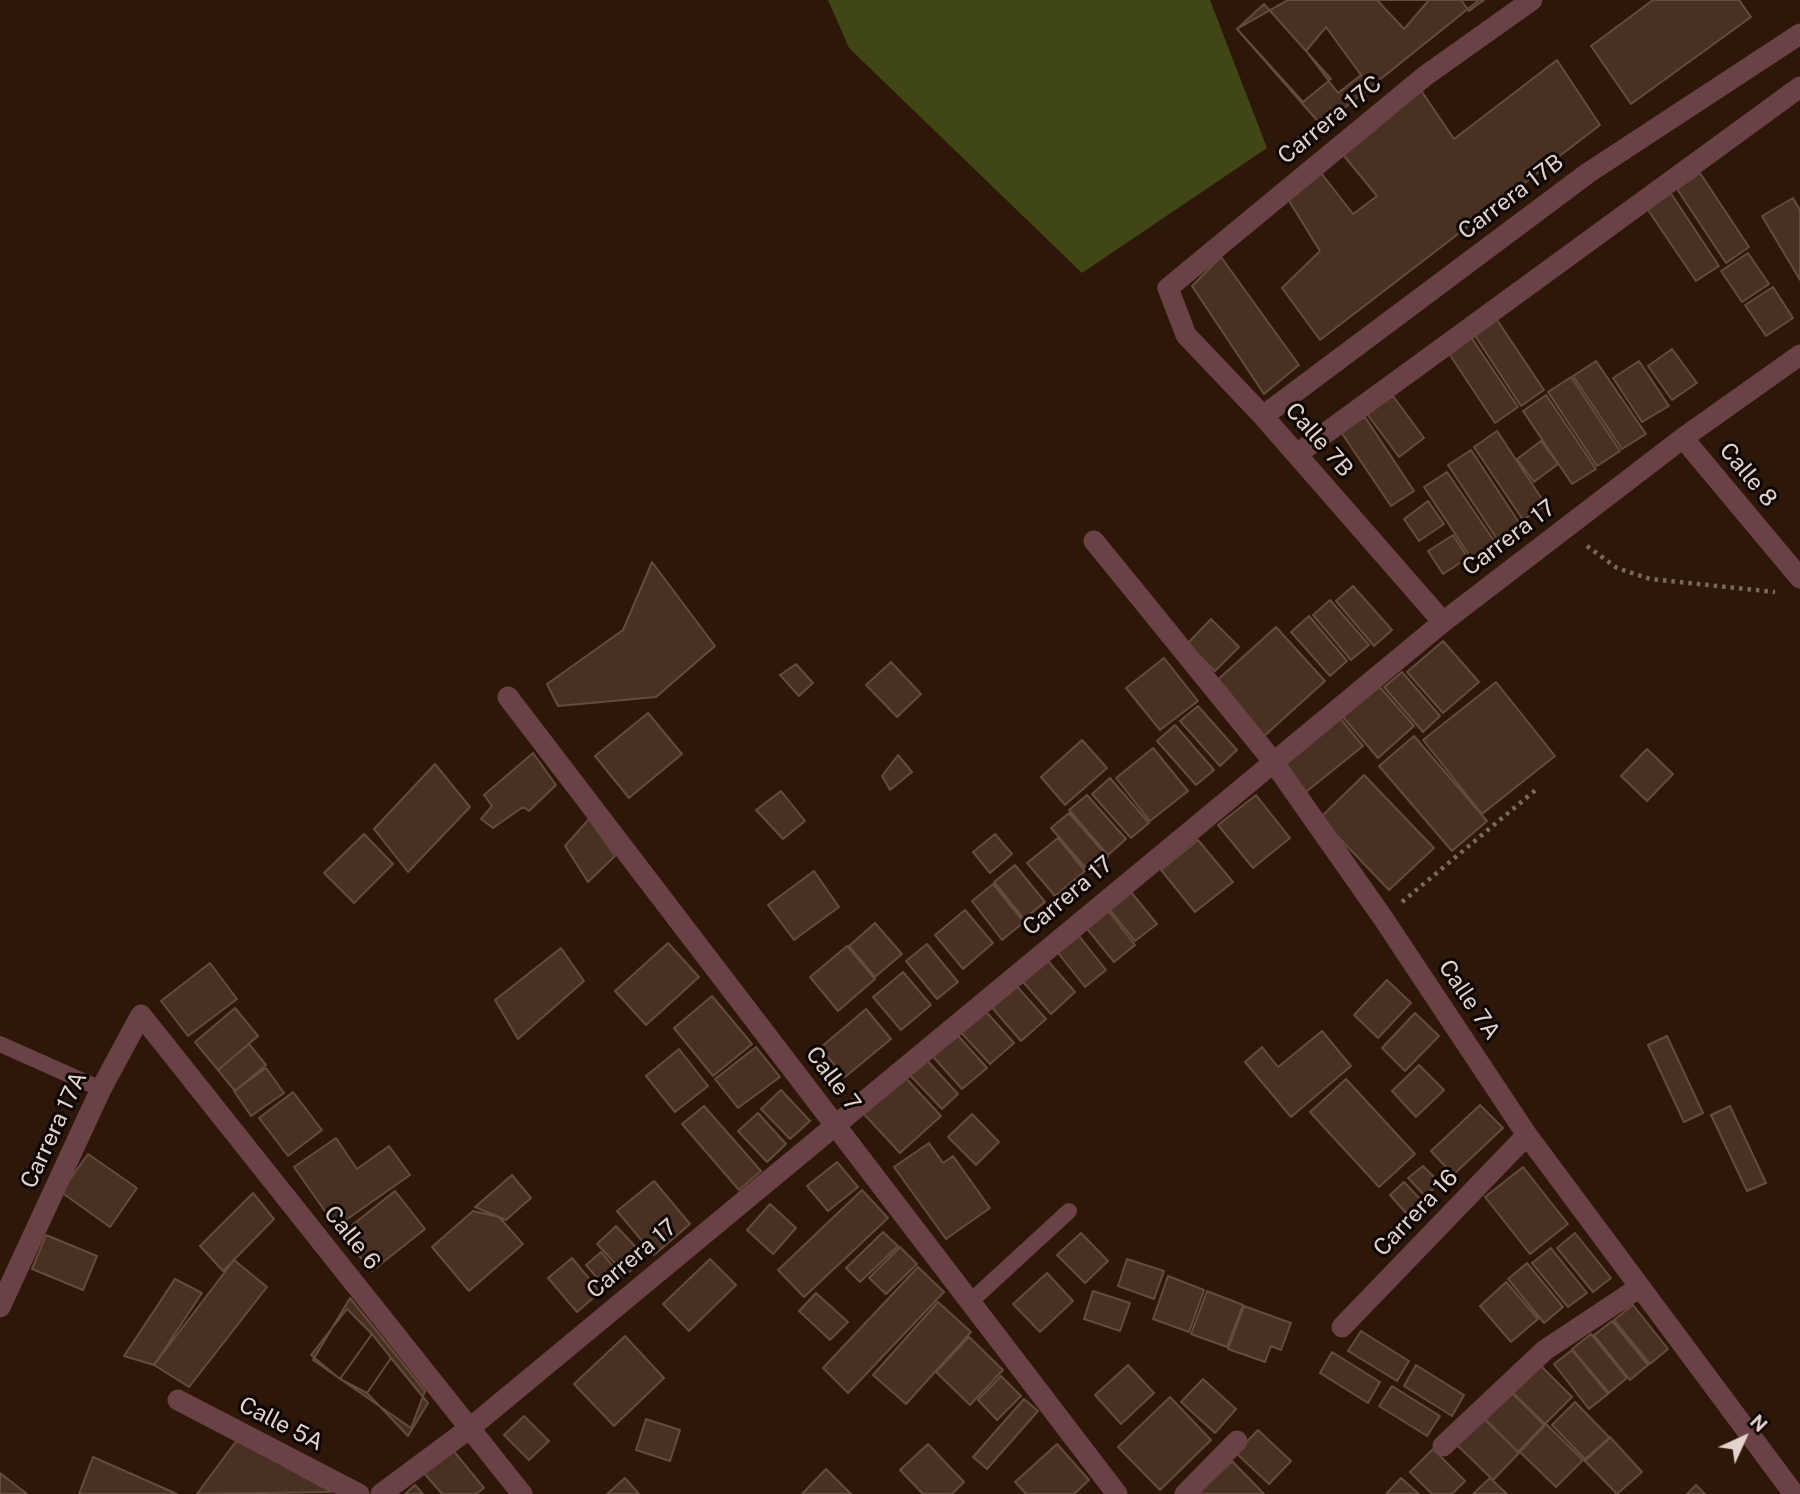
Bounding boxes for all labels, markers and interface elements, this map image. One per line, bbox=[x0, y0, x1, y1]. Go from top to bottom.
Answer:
street label: Carrera 17C bbox=[1273, 70, 1387, 170]
street label: Carrera 17B bbox=[1453, 148, 1569, 246]
street label: Calle 7B bbox=[1279, 397, 1359, 483]
street label: Calle 8 bbox=[1713, 437, 1783, 513]
street label: Carrera 17 bbox=[1457, 494, 1561, 582]
street label: Carrera 17 bbox=[1017, 850, 1119, 942]
street label: Calle 7A bbox=[1432, 955, 1506, 1045]
street label: Calle 7 bbox=[800, 1041, 866, 1117]
street label: Carrera 17A bbox=[15, 1067, 93, 1193]
street label: Carrera 16 bbox=[1368, 1164, 1464, 1262]
street label: Calle 6 bbox=[318, 1200, 386, 1276]
street label: Carrera 17 bbox=[581, 1213, 683, 1305]
street label: Calle 5A bbox=[234, 1391, 328, 1457]
north arrow bbox=[1709, 1403, 1779, 1473]
text: N bbox=[1746, 1410, 1772, 1436]

